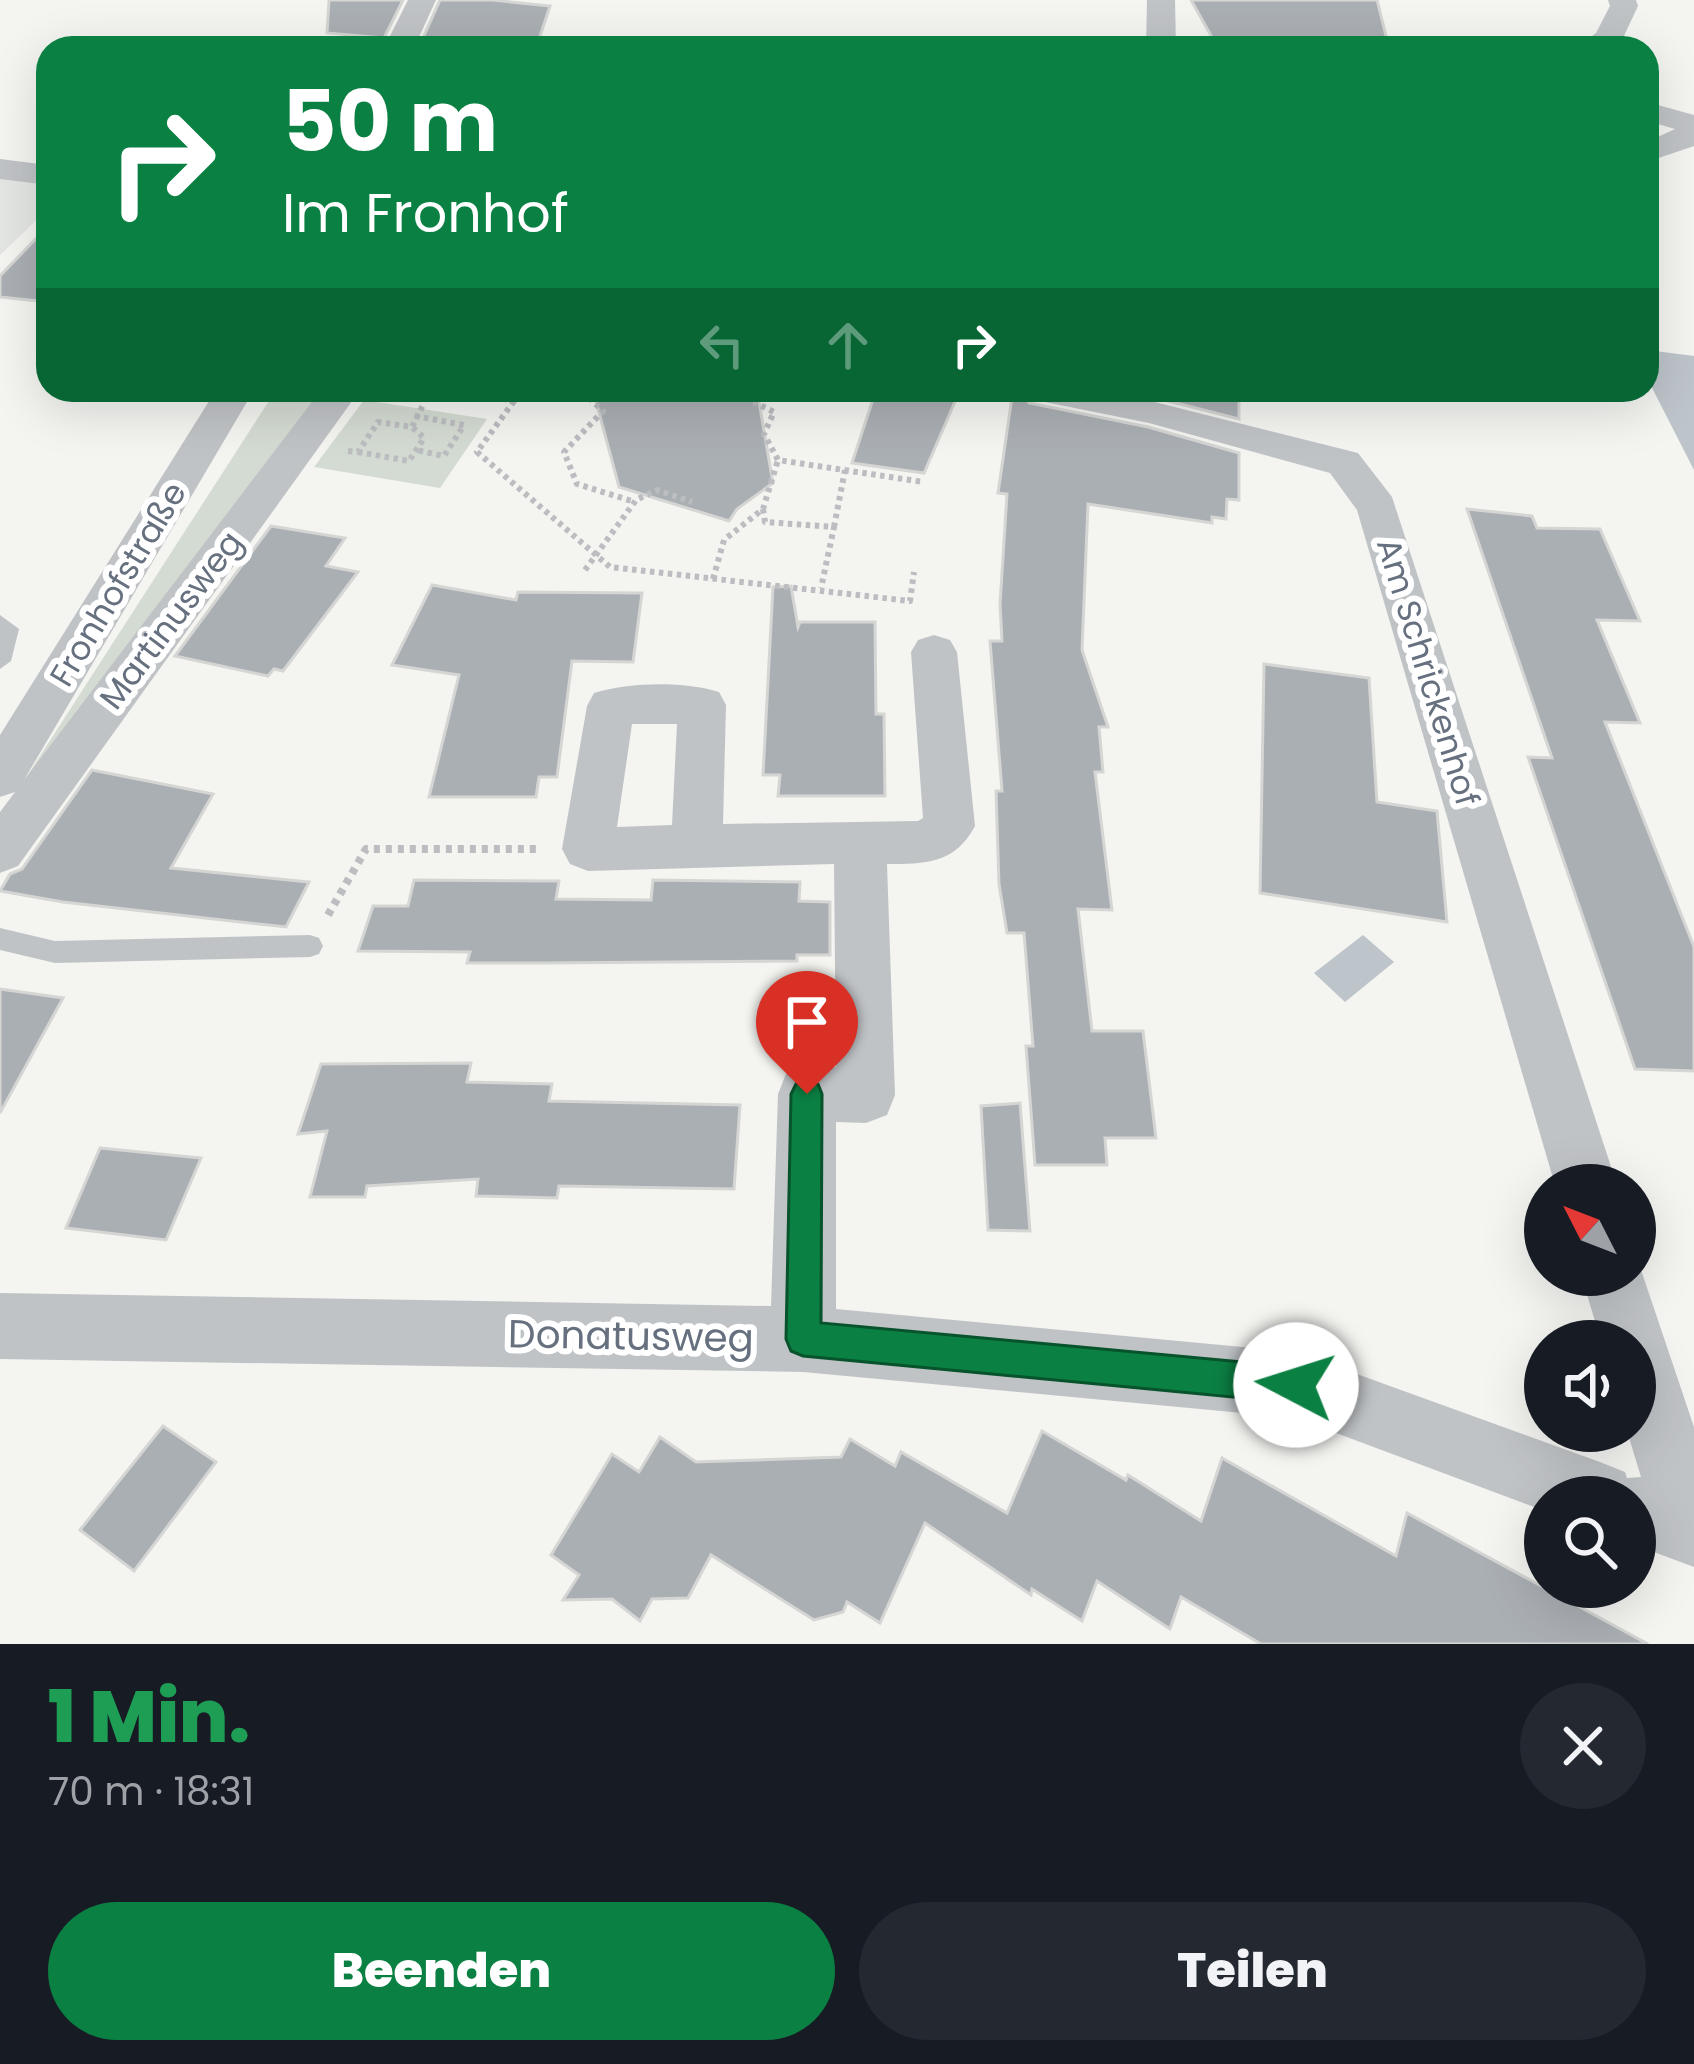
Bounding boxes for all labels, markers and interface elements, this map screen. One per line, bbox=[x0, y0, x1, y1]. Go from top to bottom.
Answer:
text: 50 m bbox=[282, 63, 498, 180]
icon: right bbox=[84, 84, 240, 240]
text: Im Fronhof bbox=[282, 175, 569, 251]
icon: left bbox=[689, 312, 755, 378]
icon: ahead bbox=[815, 312, 881, 378]
icon: right bbox=[941, 312, 1007, 378]
street label: Fronhofstraße bbox=[38, 473, 198, 695]
street label: Martinusweg bbox=[88, 521, 254, 719]
street label: Am Schrickenhof bbox=[1365, 532, 1491, 812]
pin bbox=[756, 971, 858, 1094]
icon: arrive bbox=[774, 989, 840, 1055]
north arrow bbox=[1524, 1164, 1656, 1296]
map controls bbox=[1524, 1164, 1656, 1608]
street label: Donatusweg bbox=[508, 1306, 754, 1366]
button: sound bbox=[1524, 1320, 1656, 1452]
position arrow bbox=[1233, 1322, 1359, 1448]
button: search bbox=[1524, 1476, 1656, 1608]
text: 1 Min. bbox=[48, 1666, 250, 1767]
button: close bbox=[1520, 1683, 1646, 1809]
text: 70 m · 18:31 bbox=[48, 1764, 254, 1819]
button: Beenden bbox=[48, 1902, 835, 2040]
button: Teilen bbox=[859, 1902, 1646, 2040]

